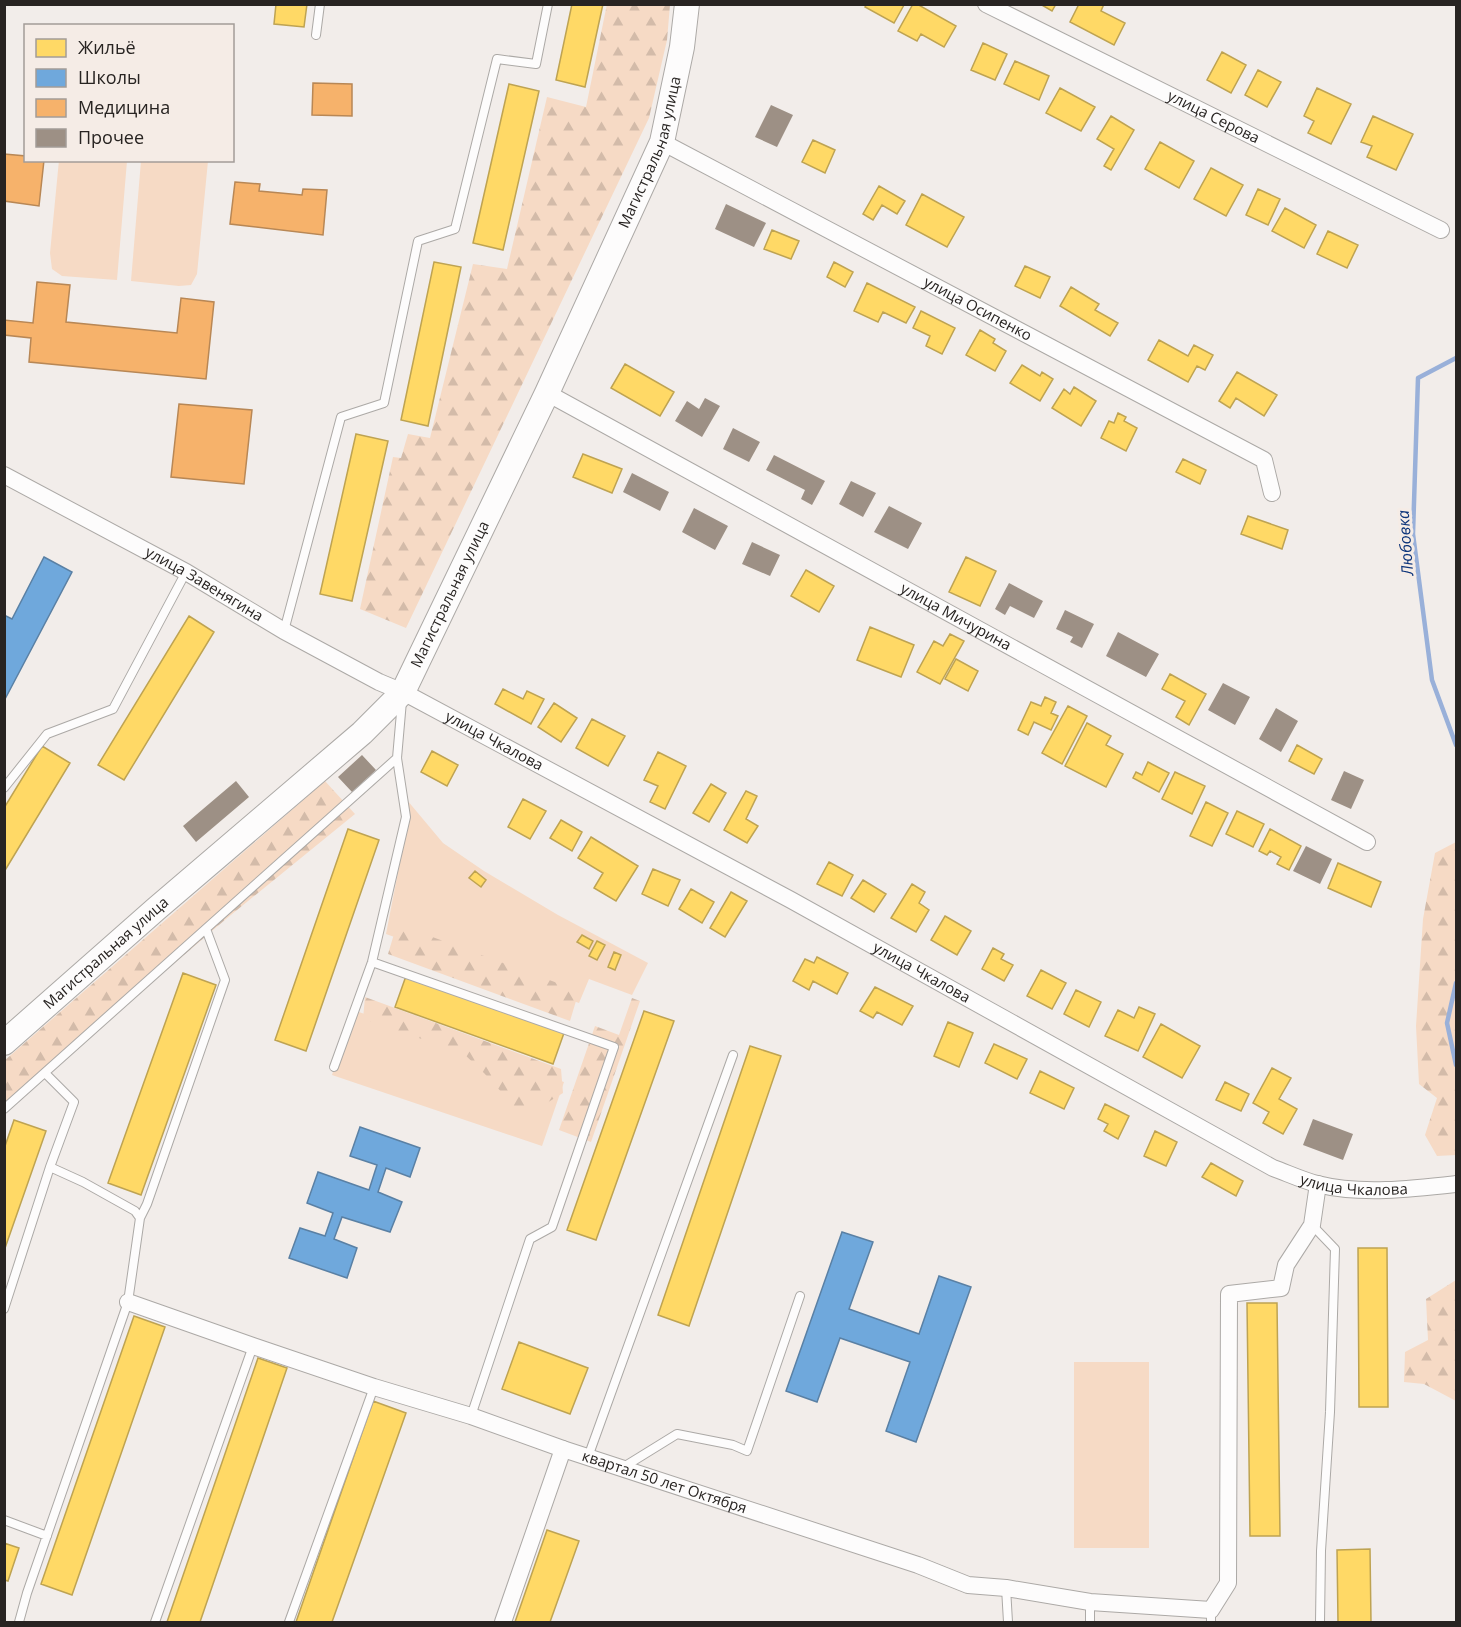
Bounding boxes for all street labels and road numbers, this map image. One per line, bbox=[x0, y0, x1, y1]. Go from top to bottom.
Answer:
street label: Магистральная улица bbox=[613, 74, 685, 231]
street label: улица Серова bbox=[1165, 85, 1263, 147]
street label: улица Осипенко bbox=[921, 271, 1036, 345]
street label: Магистральная улица bbox=[405, 517, 493, 671]
street label: улица Завенягина bbox=[142, 541, 267, 625]
street label: улица Мичурина bbox=[897, 577, 1015, 654]
street label: улица Чкалова bbox=[442, 706, 547, 774]
street label: Магистральная улица bbox=[39, 892, 172, 1013]
street label: улица Чкалова bbox=[870, 937, 974, 1007]
street label: улица Чкалова bbox=[1298, 1168, 1408, 1199]
street label: квартал 50 лет Октября bbox=[580, 1445, 750, 1517]

